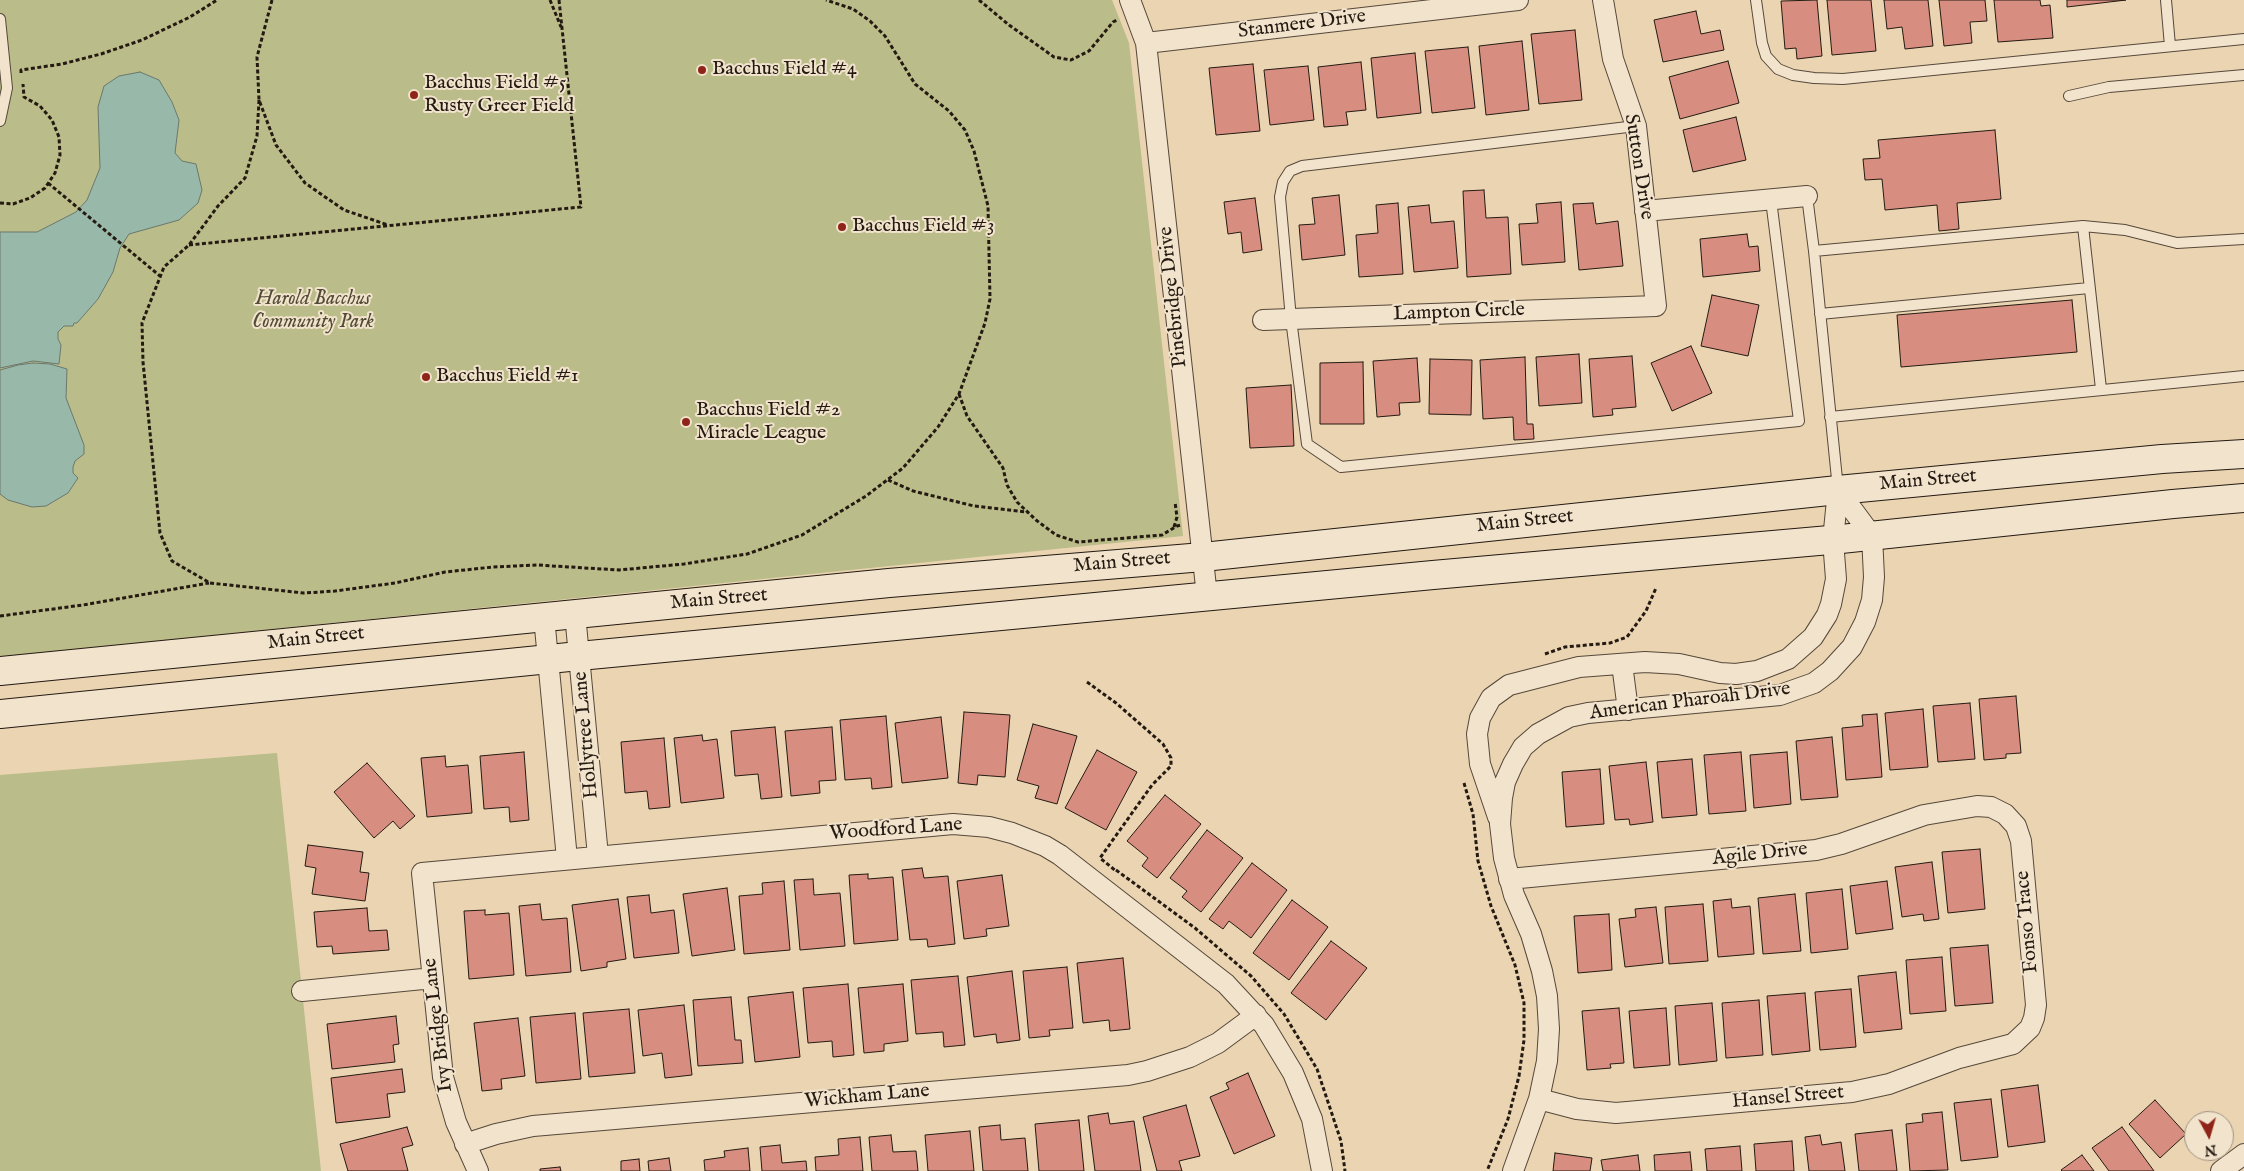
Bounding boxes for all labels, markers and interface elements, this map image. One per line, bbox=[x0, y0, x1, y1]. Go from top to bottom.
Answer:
street label: Stanmere Drive bbox=[1237, 5, 1367, 45]
place label: Bacchus Field #4 bbox=[712, 58, 857, 82]
marker: Bacchus Field #4 bbox=[696, 64, 708, 76]
place label: Bacchus Field #5 Rusty Greer Field bbox=[424, 72, 574, 119]
marker: Bacchus Field #5 Rusty Greer Field bbox=[408, 89, 420, 101]
street label: Sutton Drive bbox=[1618, 112, 1658, 222]
place label: Bacchus Field #3 bbox=[852, 215, 994, 239]
marker: Bacchus Field #3 bbox=[836, 221, 848, 233]
street label: Pinebridge Drive bbox=[1155, 225, 1193, 369]
park label: Harold Bacchus Community Park bbox=[252, 288, 374, 335]
street label: Lampton Circle bbox=[1393, 299, 1525, 327]
place label: Bacchus Field #1 bbox=[436, 365, 578, 389]
marker: Bacchus Field #1 bbox=[420, 371, 432, 383]
place label: Bacchus Field #2 Miracle League bbox=[696, 399, 840, 446]
marker: Bacchus Field #2 Miracle League bbox=[680, 416, 692, 428]
street label: Main Street bbox=[1878, 465, 1978, 497]
street label: Main Street bbox=[1475, 505, 1575, 539]
street label: Main Street bbox=[1072, 547, 1172, 579]
street label: Main Street bbox=[669, 584, 769, 616]
street label: Main Street bbox=[266, 622, 366, 656]
street label: Hollytree Lane bbox=[569, 670, 605, 800]
street label: American Pharoah Drive bbox=[1588, 678, 1792, 726]
street label: Woodford Lane bbox=[829, 813, 963, 847]
street label: Agile Drive bbox=[1711, 838, 1809, 872]
street label: Fonso Trace bbox=[2012, 870, 2044, 974]
street label: Ivy Bridge Lane bbox=[419, 957, 459, 1093]
street label: Wickham Lane bbox=[803, 1080, 931, 1114]
street label: Hansel Street bbox=[1731, 1081, 1845, 1115]
north arrow bbox=[2184, 1111, 2234, 1161]
text: N bbox=[2203, 1140, 2217, 1160]

